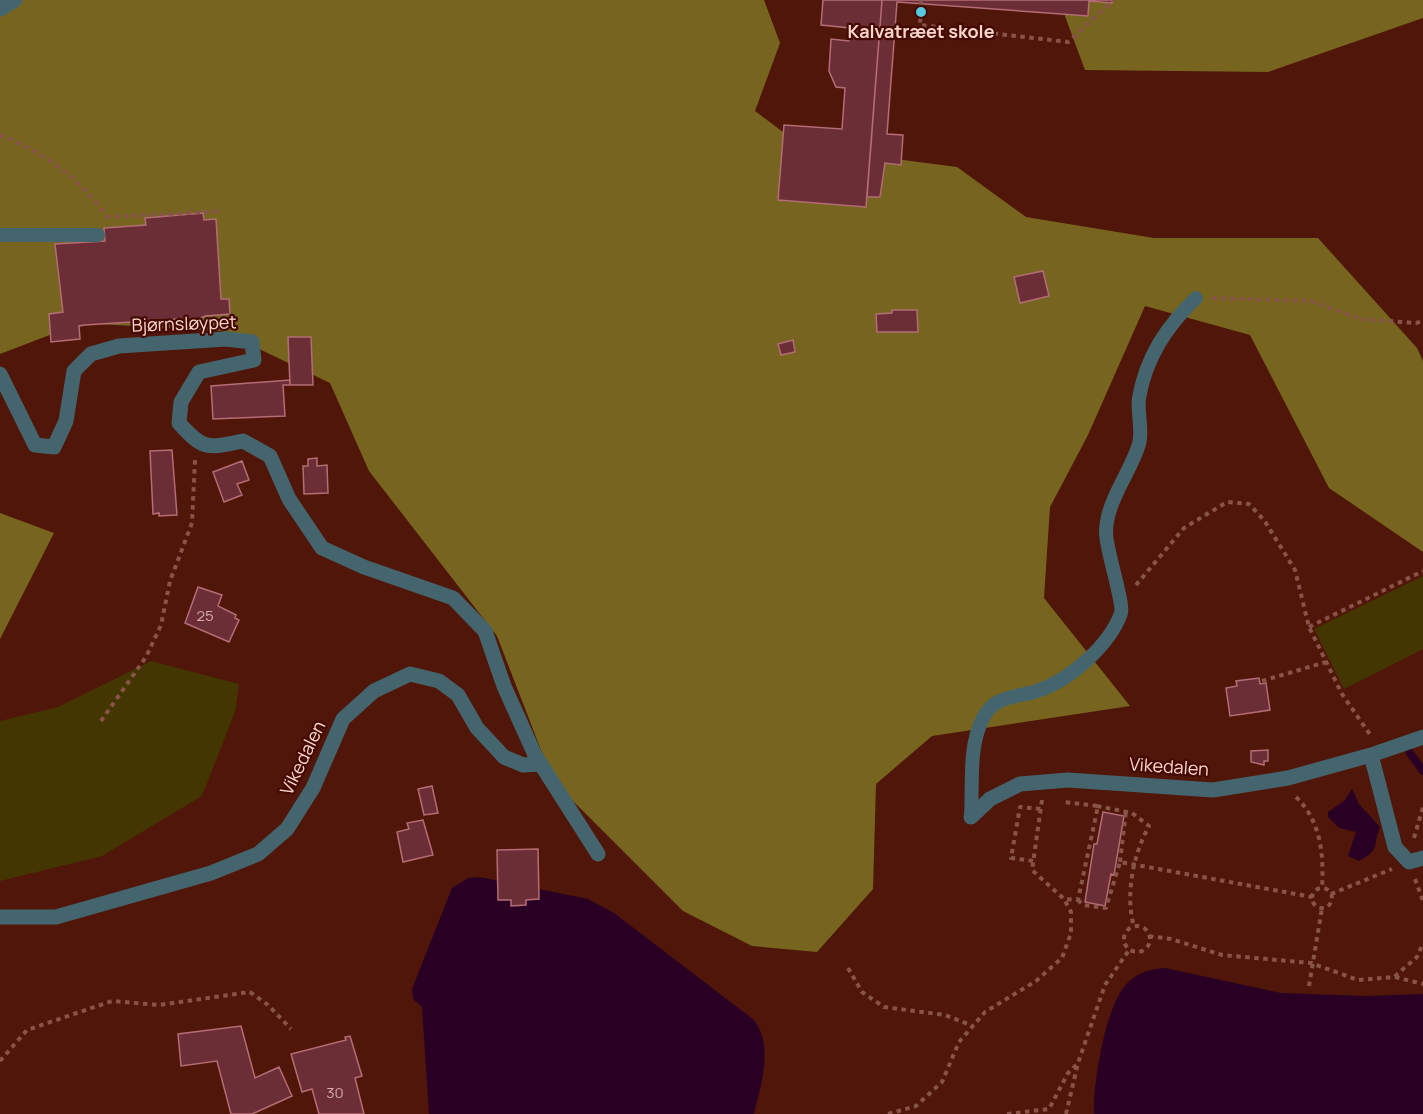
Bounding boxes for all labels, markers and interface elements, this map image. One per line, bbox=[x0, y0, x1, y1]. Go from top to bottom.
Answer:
marker: Kalvatræet skole bbox=[914, 5, 928, 19]
place label: Kalvatræet skole bbox=[848, 19, 995, 43]
street label: Bjørnsløypet bbox=[131, 309, 237, 337]
house number: 25 bbox=[196, 605, 214, 626]
street label: Vikedalen bbox=[274, 716, 330, 799]
street label: Vikedalen bbox=[1128, 751, 1210, 781]
house number: 30 bbox=[326, 1082, 344, 1103]

